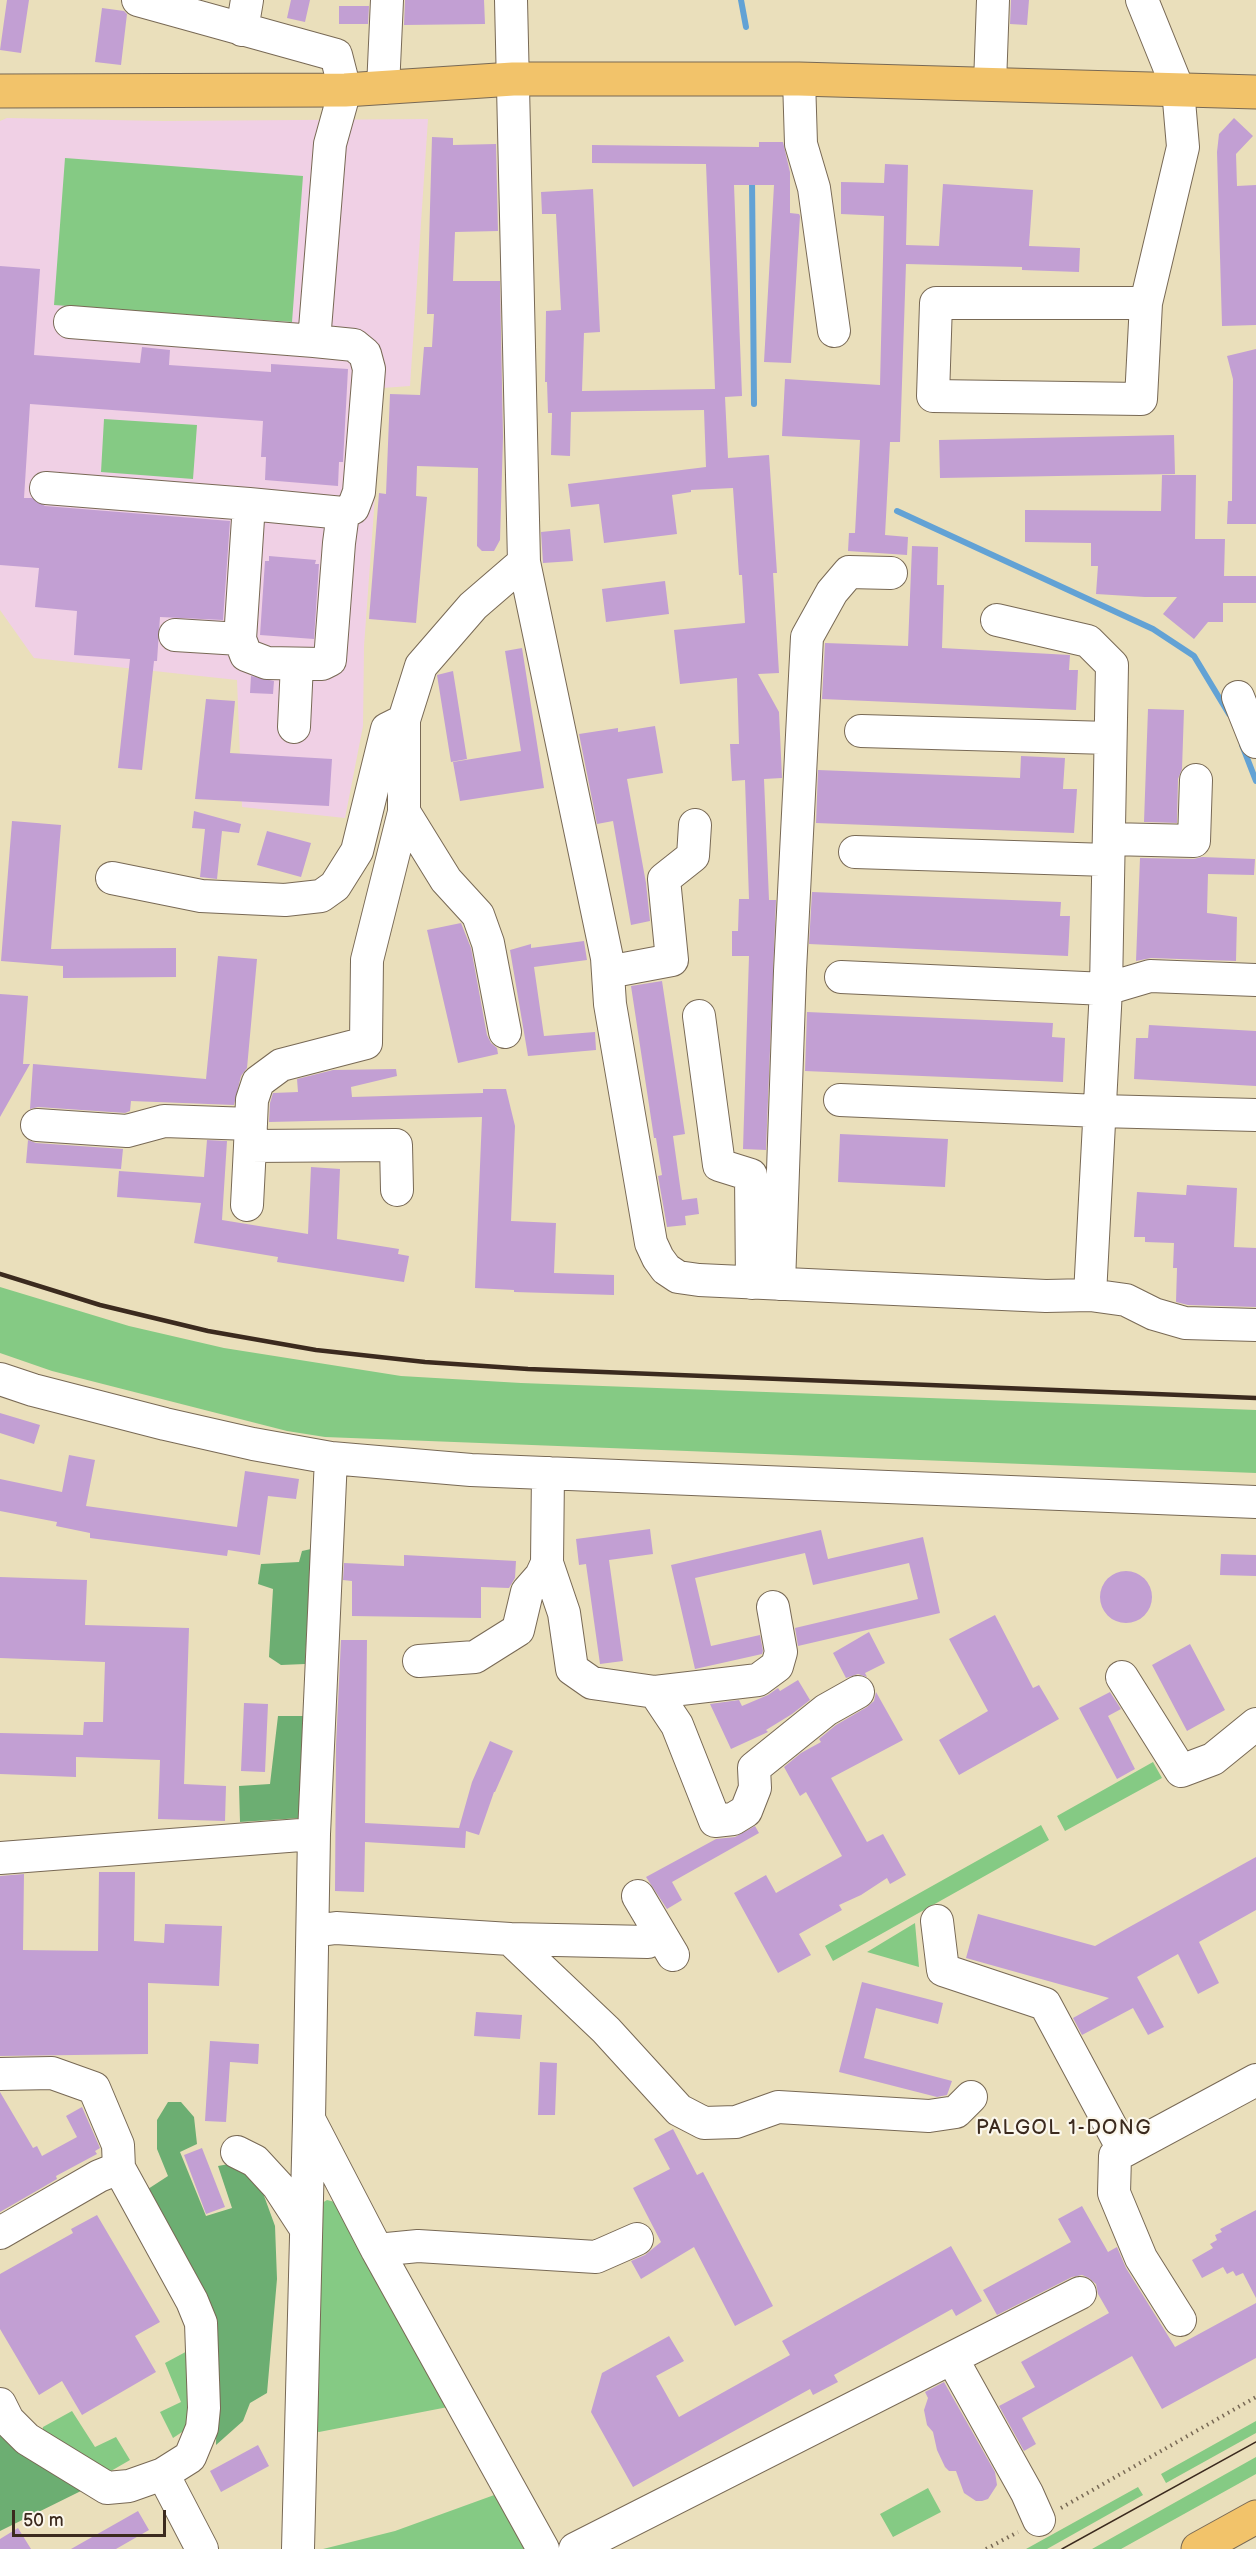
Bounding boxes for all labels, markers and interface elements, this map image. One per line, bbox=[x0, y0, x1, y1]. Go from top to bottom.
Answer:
district label: PALGOL 1-DONG bbox=[976, 2117, 1152, 2141]
scale bar bbox=[15, 2498, 170, 2536]
text: 50 m bbox=[23, 2510, 64, 2531]

